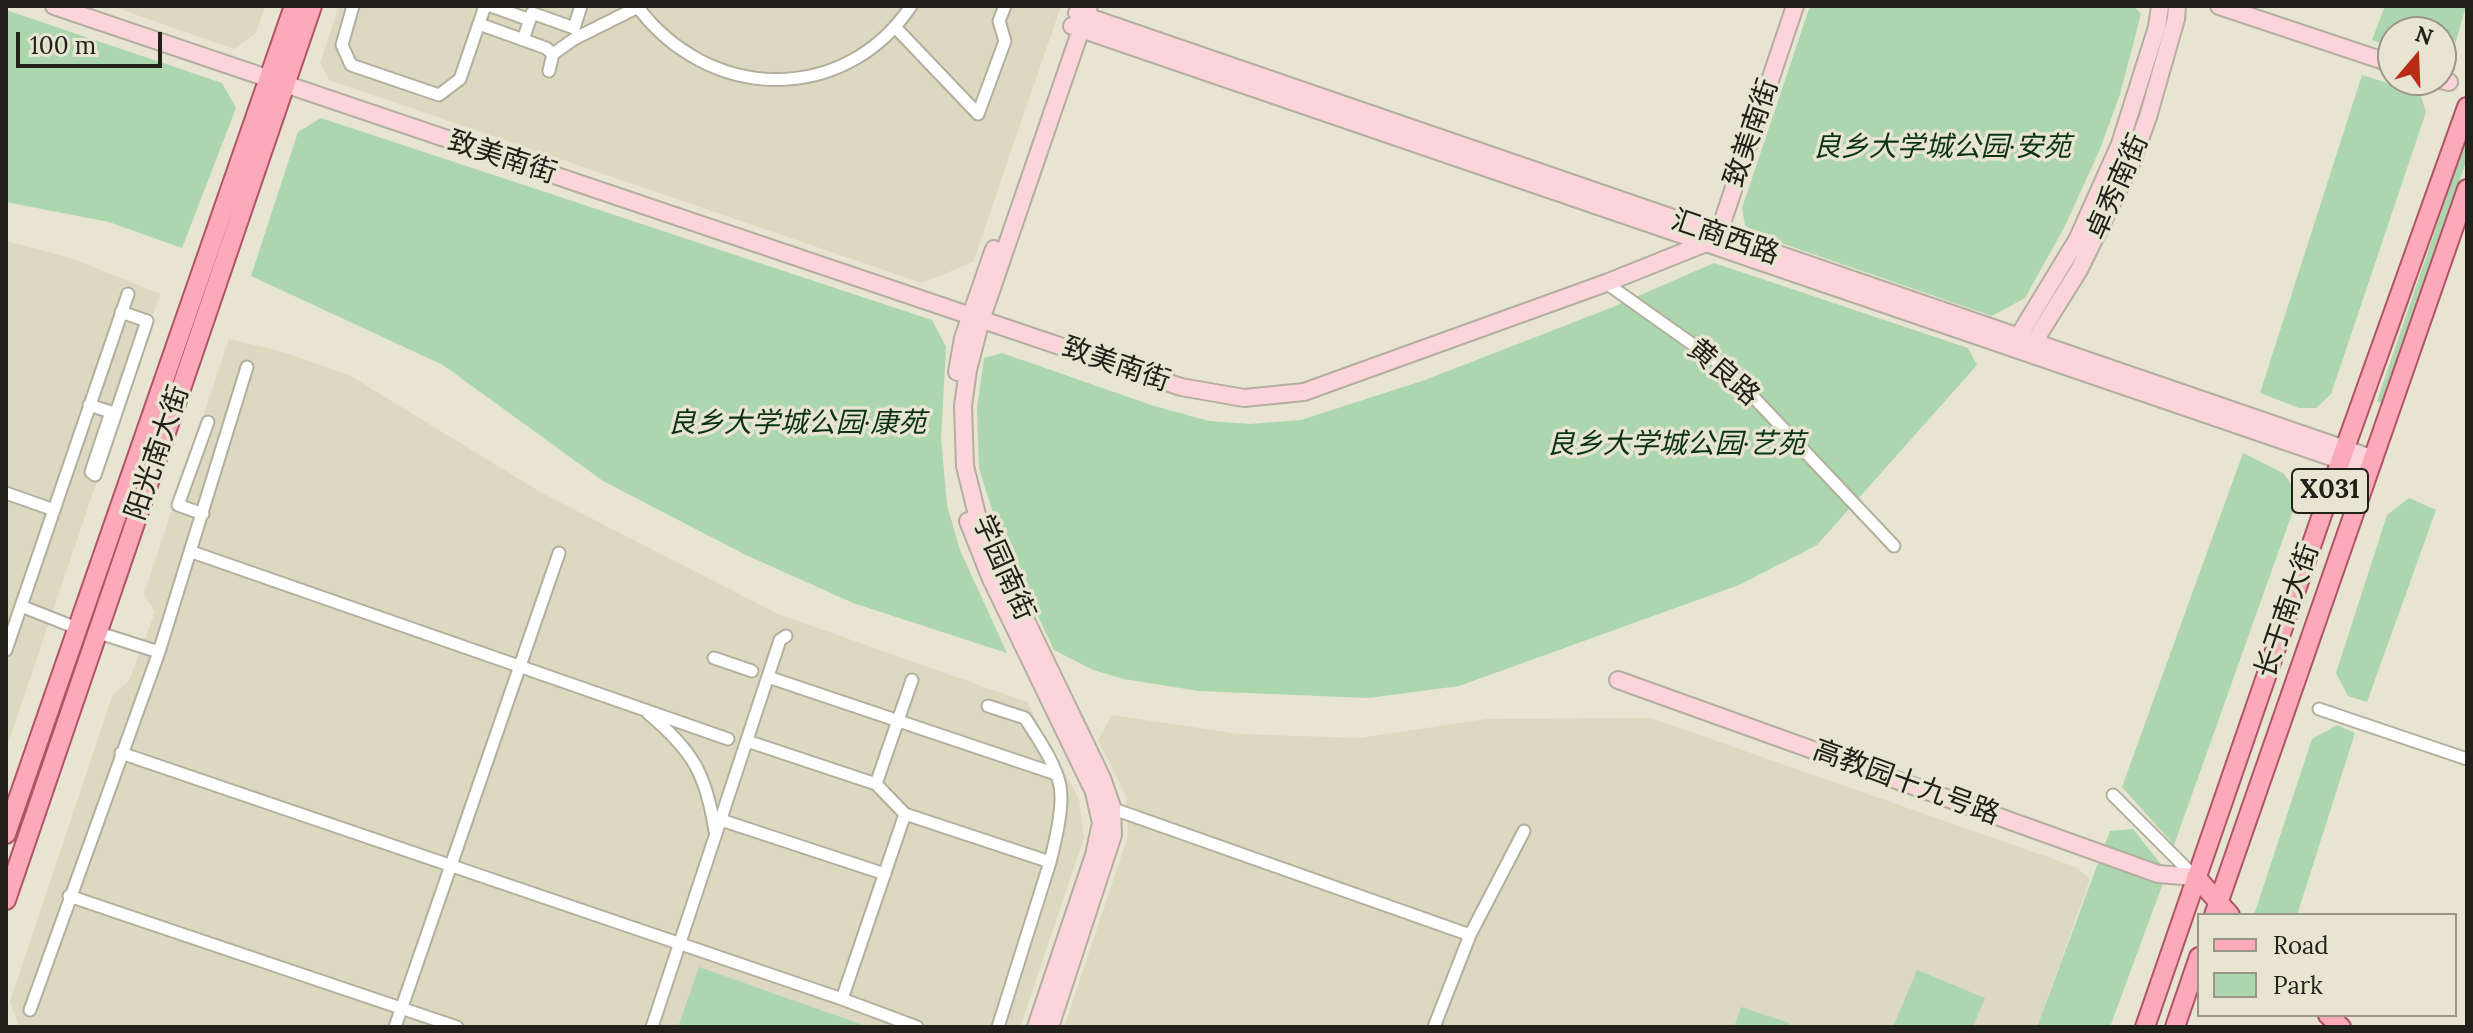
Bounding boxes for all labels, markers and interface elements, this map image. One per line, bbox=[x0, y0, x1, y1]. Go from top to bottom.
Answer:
scale bar bbox=[20, 16, 166, 66]
north arrow bbox=[2377, 16, 2457, 96]
text: N bbox=[2412, 19, 2437, 51]
text: 100 m bbox=[30, 30, 96, 61]
street label: 致美南街 bbox=[1718, 75, 1786, 191]
street label: 致美南街 bbox=[444, 125, 560, 191]
street label: 卓秀南街 bbox=[2080, 129, 2156, 245]
park label: 良乡大学城公园·安苑 bbox=[1813, 131, 2071, 165]
street label: 汇商西路 bbox=[1667, 204, 1783, 272]
street label: 致美南街 bbox=[1058, 331, 1174, 399]
street label: 黄良路 bbox=[1680, 333, 1766, 413]
street label: 阳光南大街 bbox=[119, 381, 197, 525]
park label: 良乡大学城公园·康苑 bbox=[668, 407, 926, 441]
park label: 良乡大学城公园·艺苑 bbox=[1547, 428, 1805, 462]
road number: X031 bbox=[2292, 469, 2368, 513]
street label: 学园南街 bbox=[965, 510, 1041, 626]
street label: 长于南大街 bbox=[2249, 539, 2327, 683]
street label: 高教园十九号路 bbox=[1808, 734, 2004, 832]
legend bbox=[2197, 913, 2457, 1017]
text: Road bbox=[2273, 930, 2329, 961]
text: Park bbox=[2273, 970, 2323, 1001]

